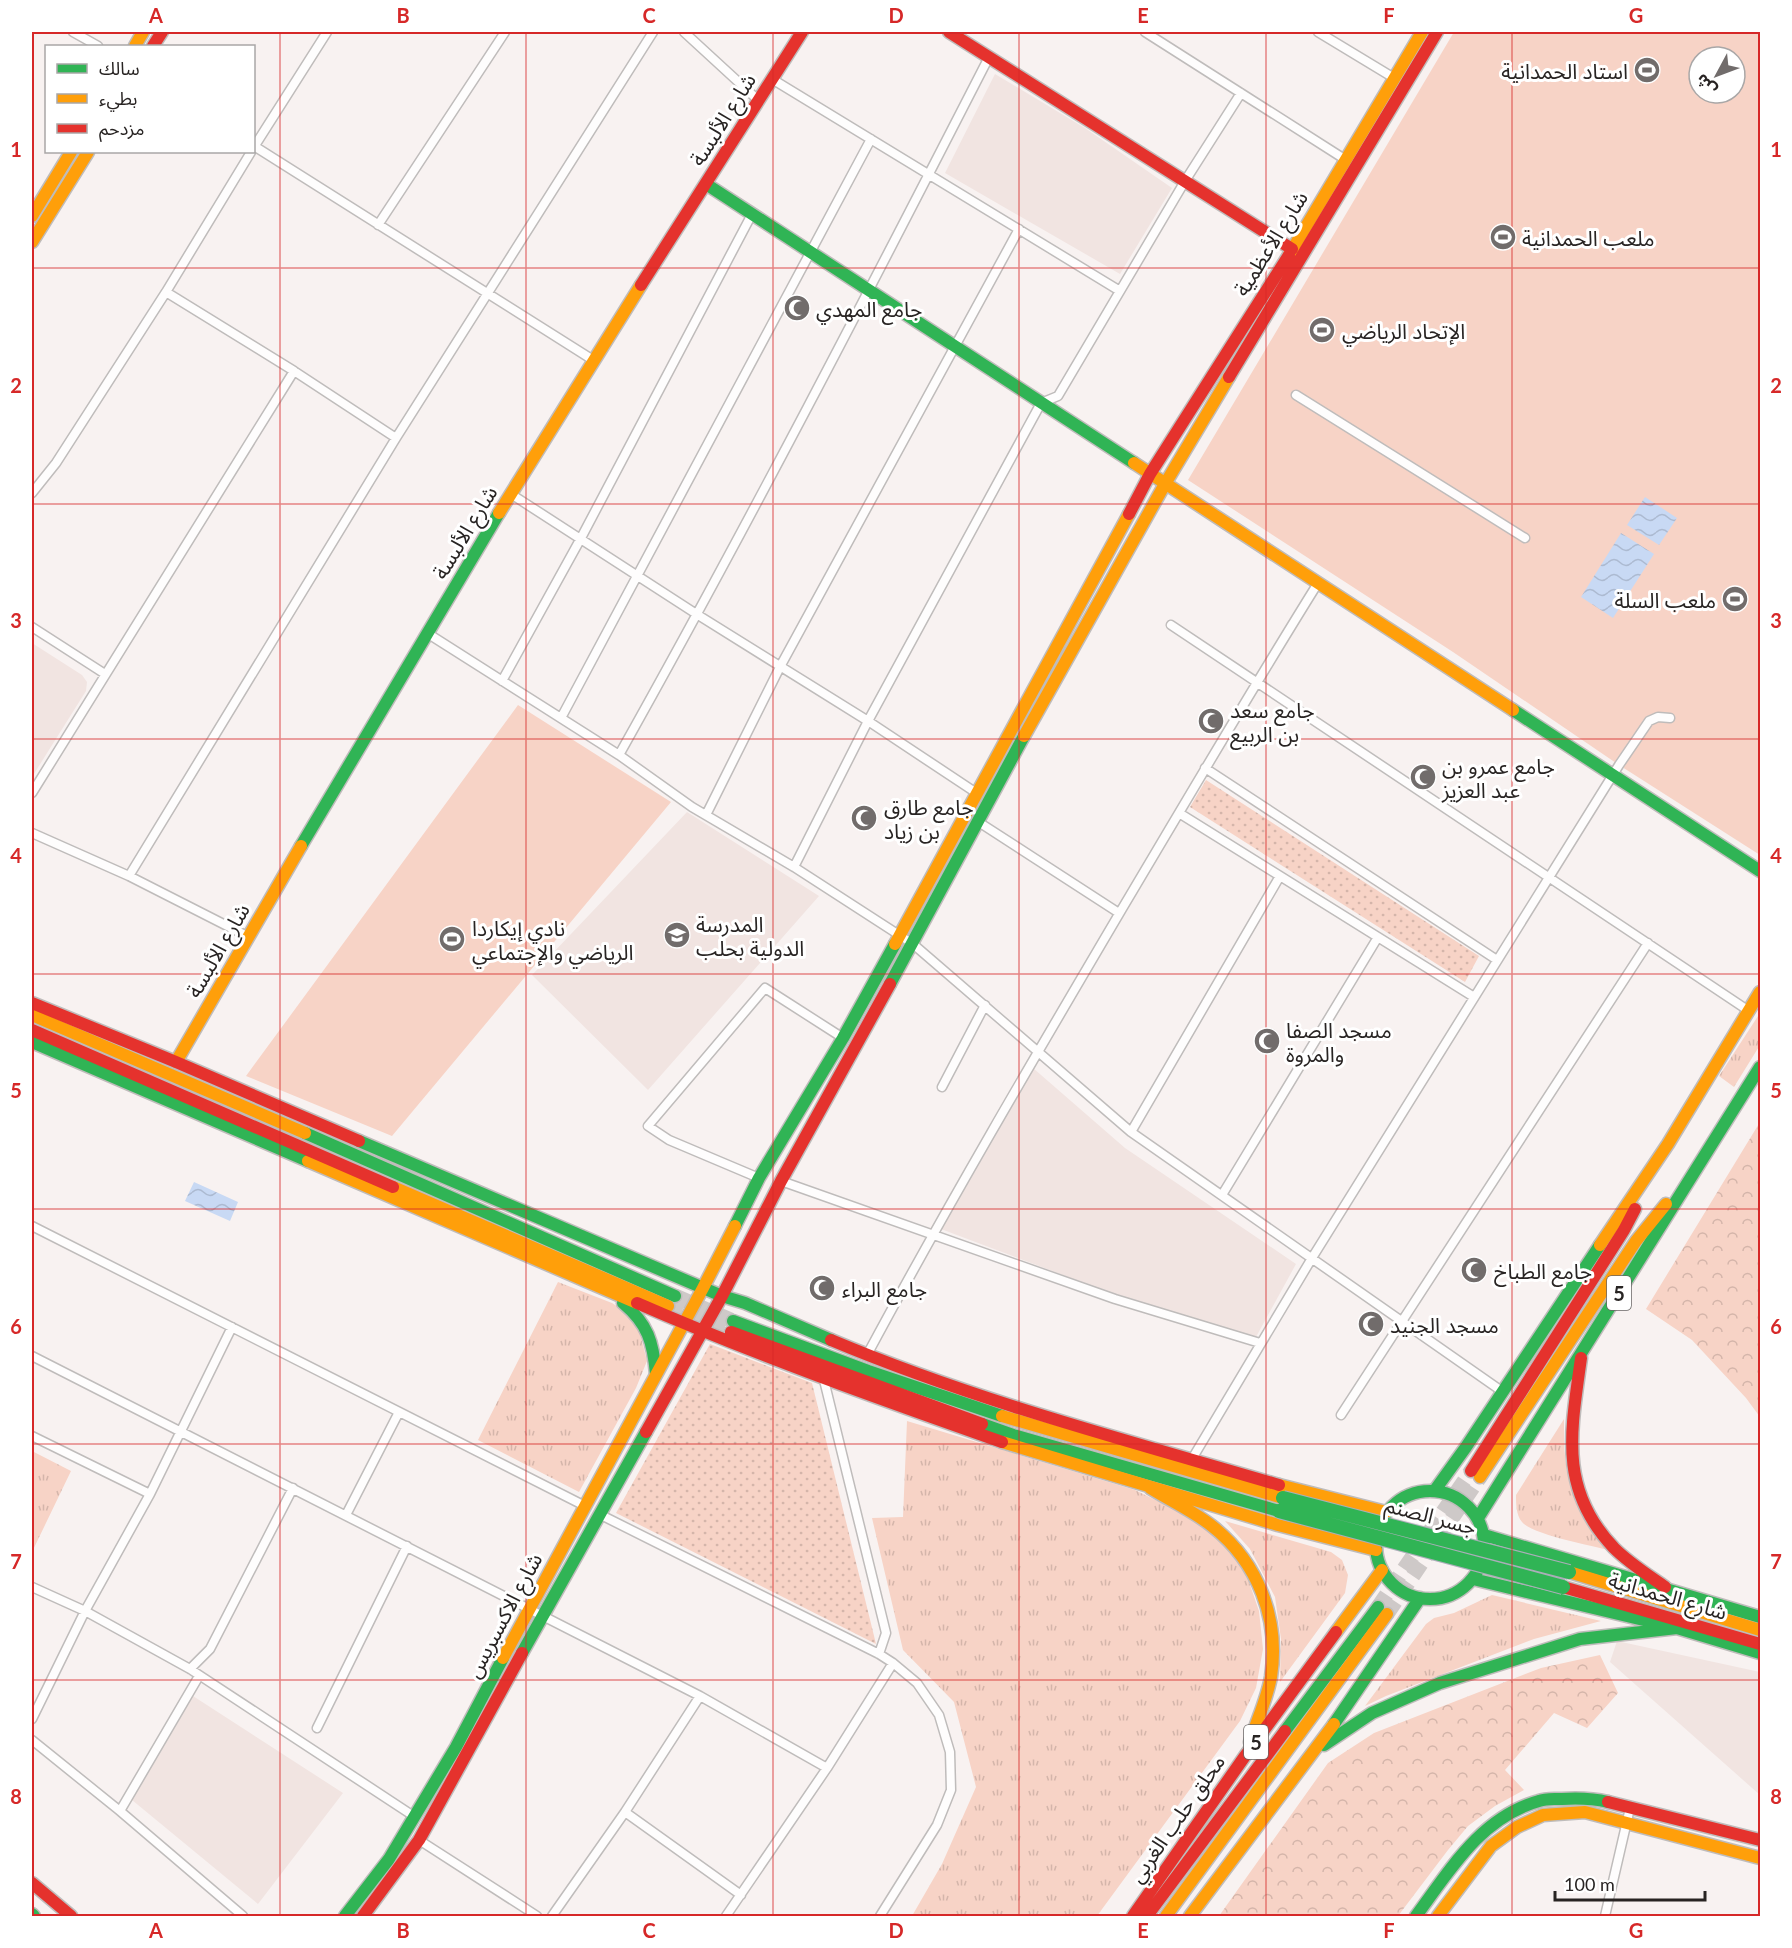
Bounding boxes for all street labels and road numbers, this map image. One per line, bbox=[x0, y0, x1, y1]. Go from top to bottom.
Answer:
street label: شارع الألبسة bbox=[684, 68, 764, 172]
street label: شارع الأعظمية bbox=[1228, 186, 1316, 302]
street label: شارع الألبسة bbox=[426, 481, 505, 585]
street label: شارع الألبسة bbox=[180, 899, 257, 1003]
road number: 5 bbox=[1607, 1276, 1631, 1310]
street label: جسر الصنم bbox=[1382, 1491, 1479, 1543]
street label: شارع الاكسبريس bbox=[460, 1548, 550, 1684]
street label: شارع الحمدانية bbox=[1605, 1566, 1730, 1628]
road number: 5 bbox=[1244, 1725, 1268, 1759]
street label: محلق حلب الغربي bbox=[1123, 1749, 1233, 1889]

